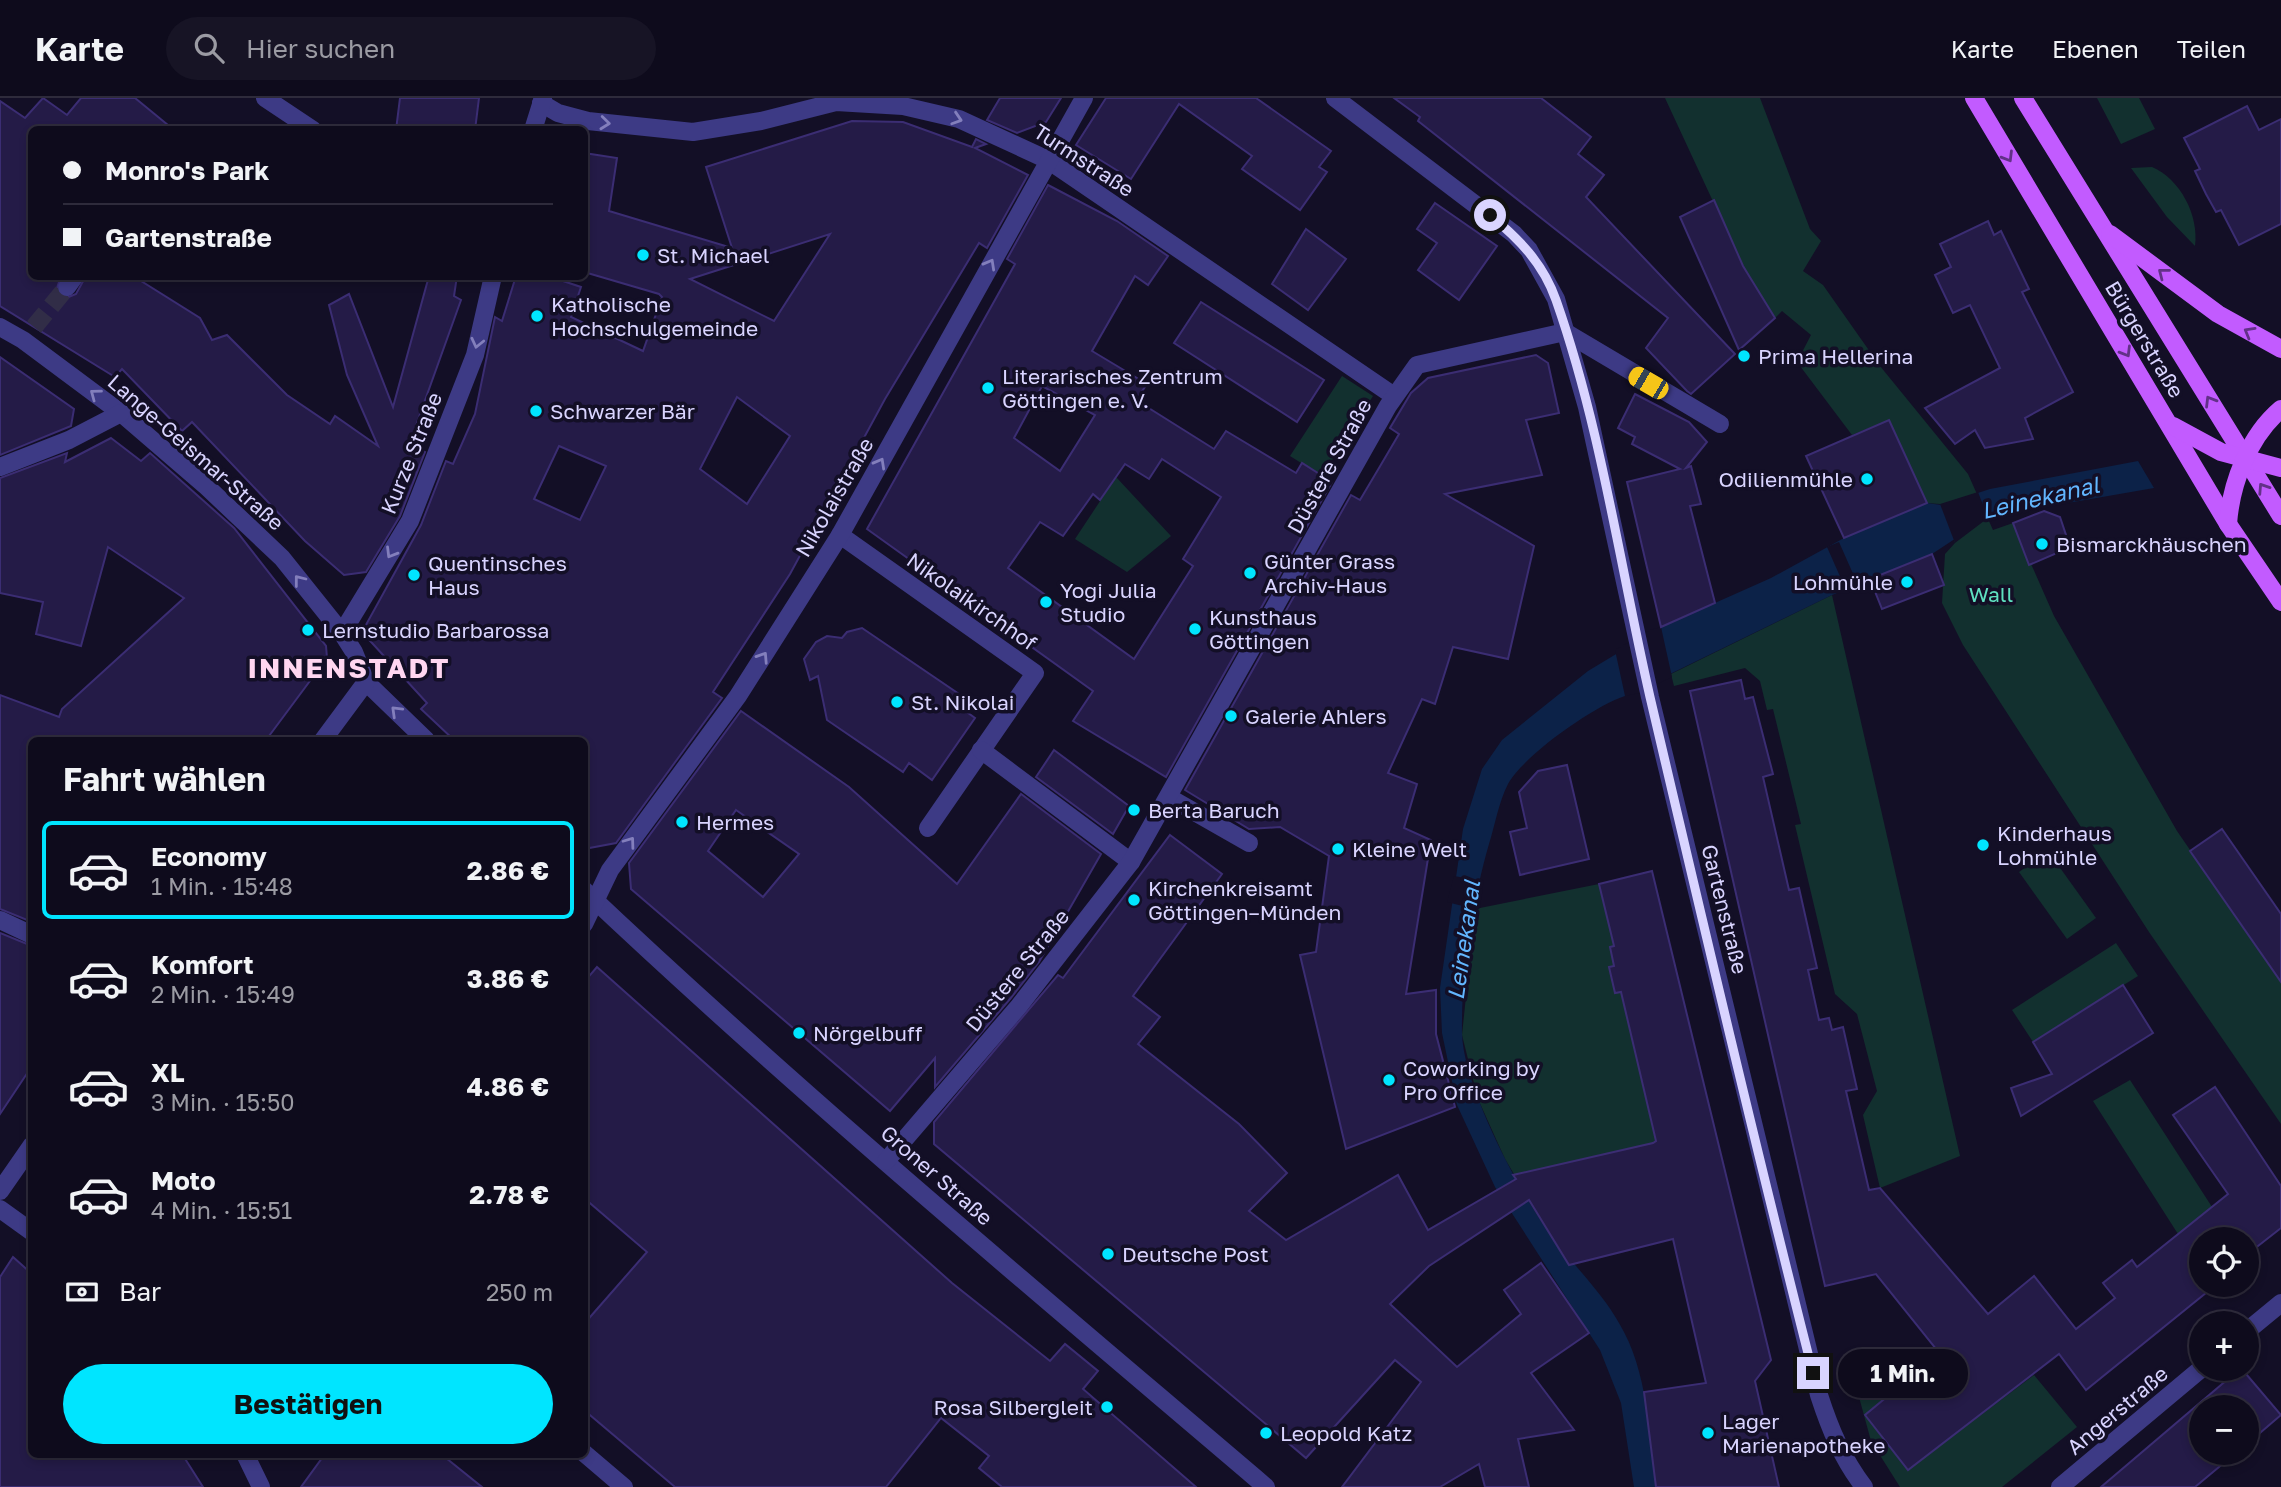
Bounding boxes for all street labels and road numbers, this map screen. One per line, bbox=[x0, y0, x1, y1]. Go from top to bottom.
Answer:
street label: Turmstraße bbox=[1029, 118, 1139, 202]
street label: Bürgerstraße bbox=[2100, 276, 2190, 402]
street label: Lange-Geismar-Straße bbox=[103, 368, 289, 536]
street label: Kurze Straße bbox=[375, 388, 447, 518]
street label: Düstere Straße bbox=[1281, 394, 1377, 538]
street label: Nikolaistraße bbox=[789, 433, 879, 561]
street label: Nikolaikirchhof bbox=[902, 547, 1042, 656]
street label: Gartenstraße bbox=[1696, 842, 1754, 976]
street label: Düstere Straße bbox=[960, 903, 1074, 1037]
street label: Groner Straße bbox=[876, 1119, 998, 1231]
street label: Angerstraße bbox=[2061, 1360, 2173, 1460]

